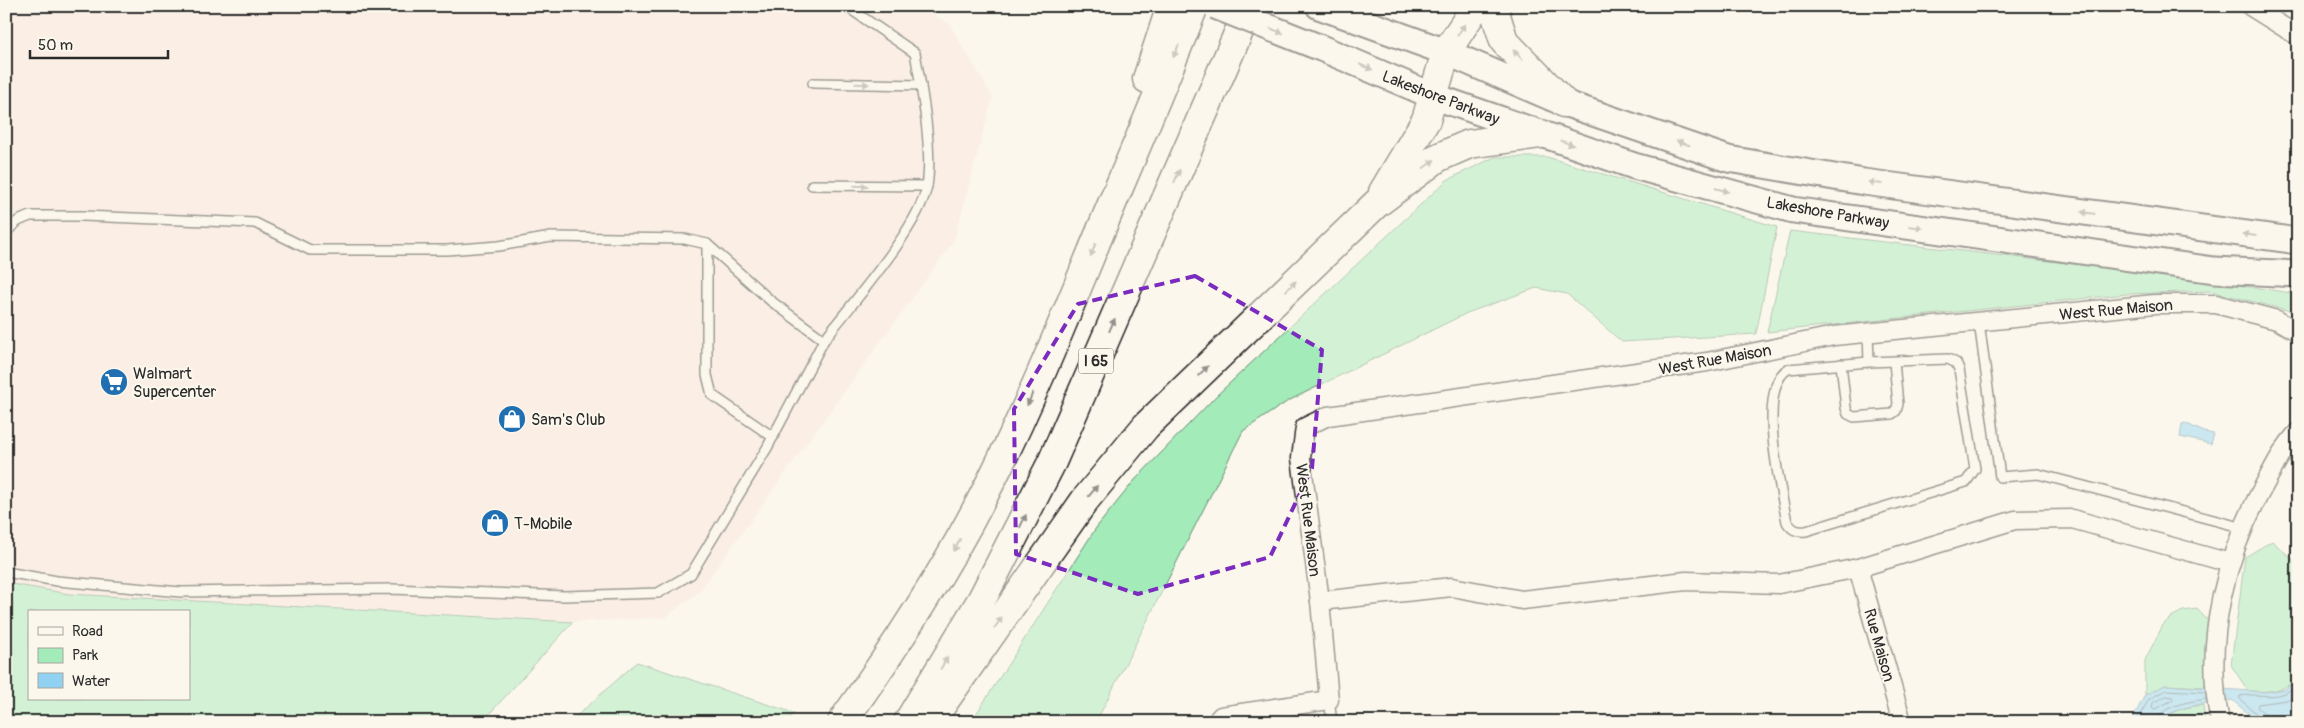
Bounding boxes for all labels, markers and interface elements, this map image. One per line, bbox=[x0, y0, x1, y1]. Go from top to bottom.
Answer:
one-way arrow bbox=[1456, 23, 1465, 36]
one-way arrow bbox=[1270, 27, 1285, 35]
scale bar bbox=[30, 28, 168, 60]
text: 50 m bbox=[38, 36, 73, 55]
one-way arrow bbox=[1172, 44, 1180, 59]
one-way arrow bbox=[1512, 50, 1524, 62]
one-way arrow bbox=[1359, 64, 1373, 72]
street label: Lakeshore Parkway bbox=[1379, 66, 1502, 130]
one-way arrow bbox=[854, 80, 870, 88]
one-way arrow bbox=[1560, 139, 1575, 147]
one-way arrow bbox=[1675, 139, 1690, 147]
one-way arrow bbox=[1422, 158, 1435, 169]
one-way arrow bbox=[1173, 169, 1181, 183]
one-way arrow bbox=[1867, 179, 1883, 187]
one-way arrow bbox=[853, 182, 869, 190]
one-way arrow bbox=[1715, 187, 1730, 195]
street label: Lakeshore Parkway bbox=[1765, 192, 1891, 234]
one-way arrow bbox=[2080, 209, 2096, 217]
one-way arrow bbox=[1908, 223, 1924, 231]
one-way arrow bbox=[2241, 231, 2257, 239]
one-way arrow bbox=[1089, 243, 1097, 257]
one-way arrow bbox=[1285, 280, 1297, 292]
street label: West Rue Maison bbox=[2059, 295, 2174, 325]
one-way arrow bbox=[1108, 318, 1116, 332]
street label: West Rue Maison bbox=[1657, 340, 1773, 380]
road number: I 65 bbox=[1078, 348, 1114, 374]
place label: Walmart Supercenter bbox=[133, 364, 216, 402]
one-way arrow bbox=[1196, 365, 1208, 377]
supermarket icon: Walmart Supercenter bbox=[99, 367, 129, 397]
one-way arrow bbox=[1026, 392, 1034, 406]
shop icon: Sam's Club bbox=[497, 404, 527, 434]
place label: Sam's Club bbox=[531, 410, 605, 430]
street label: West Rue Maison bbox=[1291, 462, 1325, 578]
one-way arrow bbox=[1087, 485, 1098, 497]
shop icon: T-Mobile bbox=[480, 508, 510, 538]
place label: T-Mobile bbox=[514, 514, 572, 534]
one-way arrow bbox=[1019, 514, 1027, 528]
one-way arrow bbox=[953, 537, 961, 552]
street label: Rue Maison bbox=[1859, 606, 1899, 684]
legend bbox=[28, 610, 190, 700]
one-way arrow bbox=[993, 616, 1003, 630]
text: Road bbox=[72, 622, 103, 641]
text: Park bbox=[72, 646, 99, 665]
one-way arrow bbox=[940, 657, 949, 670]
text: Water bbox=[72, 672, 111, 691]

